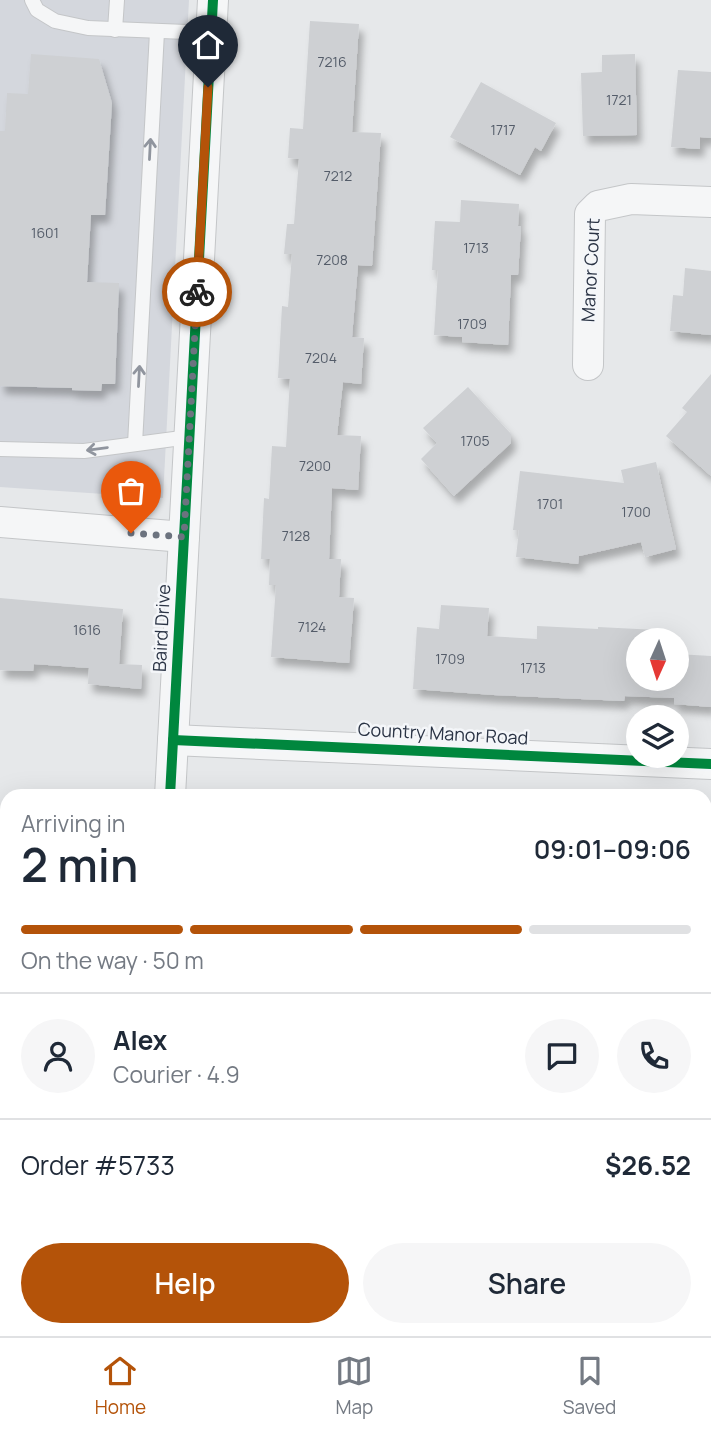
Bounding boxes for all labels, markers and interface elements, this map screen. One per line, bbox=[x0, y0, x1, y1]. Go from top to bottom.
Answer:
pin bbox=[178, 15, 238, 87]
icon: home bbox=[189, 26, 227, 64]
house number: 7216 bbox=[317, 52, 347, 71]
house number: 1721 bbox=[606, 90, 632, 109]
house number: 1717 bbox=[491, 120, 515, 139]
one-way arrow bbox=[144, 137, 157, 160]
house number: 7212 bbox=[324, 166, 352, 185]
street label: Manor Court bbox=[575, 217, 605, 323]
house number: 1601 bbox=[31, 223, 59, 242]
house number: 1713 bbox=[463, 238, 489, 257]
house number: 7208 bbox=[316, 250, 348, 269]
courier bbox=[162, 257, 232, 327]
icon: bike bbox=[178, 273, 216, 311]
house number: 1709 bbox=[457, 314, 487, 333]
house number: 7204 bbox=[305, 348, 337, 367]
one-way arrow bbox=[132, 365, 145, 388]
house number: 1705 bbox=[460, 431, 490, 450]
one-way arrow bbox=[86, 443, 109, 456]
house number: 7200 bbox=[299, 456, 331, 475]
pin bbox=[101, 461, 161, 533]
icon: bag bbox=[112, 472, 150, 510]
house number: 1701 bbox=[537, 494, 563, 513]
house number: 1700 bbox=[621, 502, 651, 521]
house number: 7128 bbox=[282, 526, 310, 545]
street label: Baird Drive bbox=[147, 583, 175, 672]
house number: 7124 bbox=[298, 617, 326, 636]
house number: 1616 bbox=[73, 620, 101, 639]
north arrow bbox=[626, 628, 690, 691]
map controls bbox=[626, 628, 689, 768]
house number: 1709 bbox=[435, 649, 465, 668]
house number: 1713 bbox=[520, 658, 546, 677]
button: layers bbox=[626, 705, 689, 768]
street label: Country Manor Road bbox=[357, 717, 529, 749]
text: Arriving in bbox=[21, 807, 126, 839]
text: 09:01–09:06 bbox=[534, 831, 691, 867]
text: 2 min bbox=[21, 833, 138, 896]
text: On the way · 50 m bbox=[21, 944, 204, 976]
button: person bbox=[21, 1019, 95, 1093]
button: chat bbox=[525, 1019, 599, 1093]
button: phone bbox=[617, 1019, 691, 1093]
text: Alex bbox=[113, 1022, 167, 1058]
text: Courier · 4.9 bbox=[113, 1058, 240, 1090]
text: Order #5733 bbox=[21, 1147, 175, 1183]
text: $26.52 bbox=[605, 1147, 691, 1183]
button: Help bbox=[21, 1243, 349, 1323]
button: Share bbox=[363, 1243, 691, 1323]
tab: Home bbox=[95, 1352, 146, 1420]
tab: Map bbox=[335, 1352, 373, 1420]
tab: Saved bbox=[563, 1352, 616, 1420]

